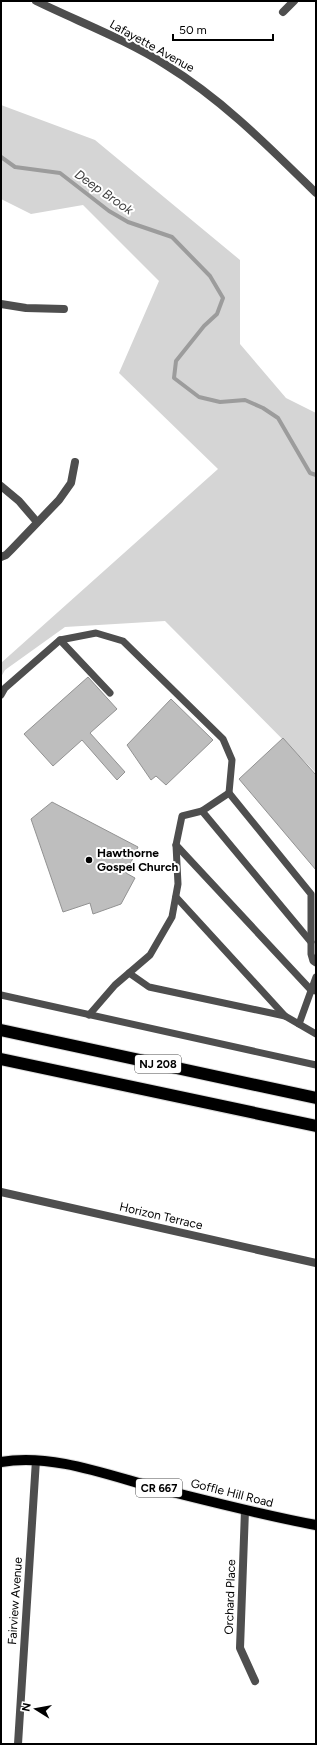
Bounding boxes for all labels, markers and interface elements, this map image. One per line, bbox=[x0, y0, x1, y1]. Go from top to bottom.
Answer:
scale bar bbox=[173, 16, 273, 42]
street label: Lafayette Avenue bbox=[107, 17, 197, 75]
text: 50 m bbox=[179, 23, 207, 37]
water label: Deep Brook bbox=[72, 166, 137, 218]
place label: Hawthorne Gospel Church bbox=[97, 846, 179, 874]
marker: Hawthorne Gospel Church bbox=[84, 855, 94, 865]
road number: NJ 208 bbox=[135, 1055, 181, 1073]
street label: Horizon Terrace bbox=[118, 1200, 204, 1232]
street label: Goffle Hill Road bbox=[189, 1476, 275, 1510]
road number: CR 667 bbox=[136, 1479, 182, 1497]
street label: Fairview Avenue bbox=[5, 1556, 25, 1645]
street label: Orchard Place bbox=[222, 1559, 238, 1635]
north arrow bbox=[16, 1689, 56, 1729]
text: N bbox=[19, 1702, 34, 1713]

